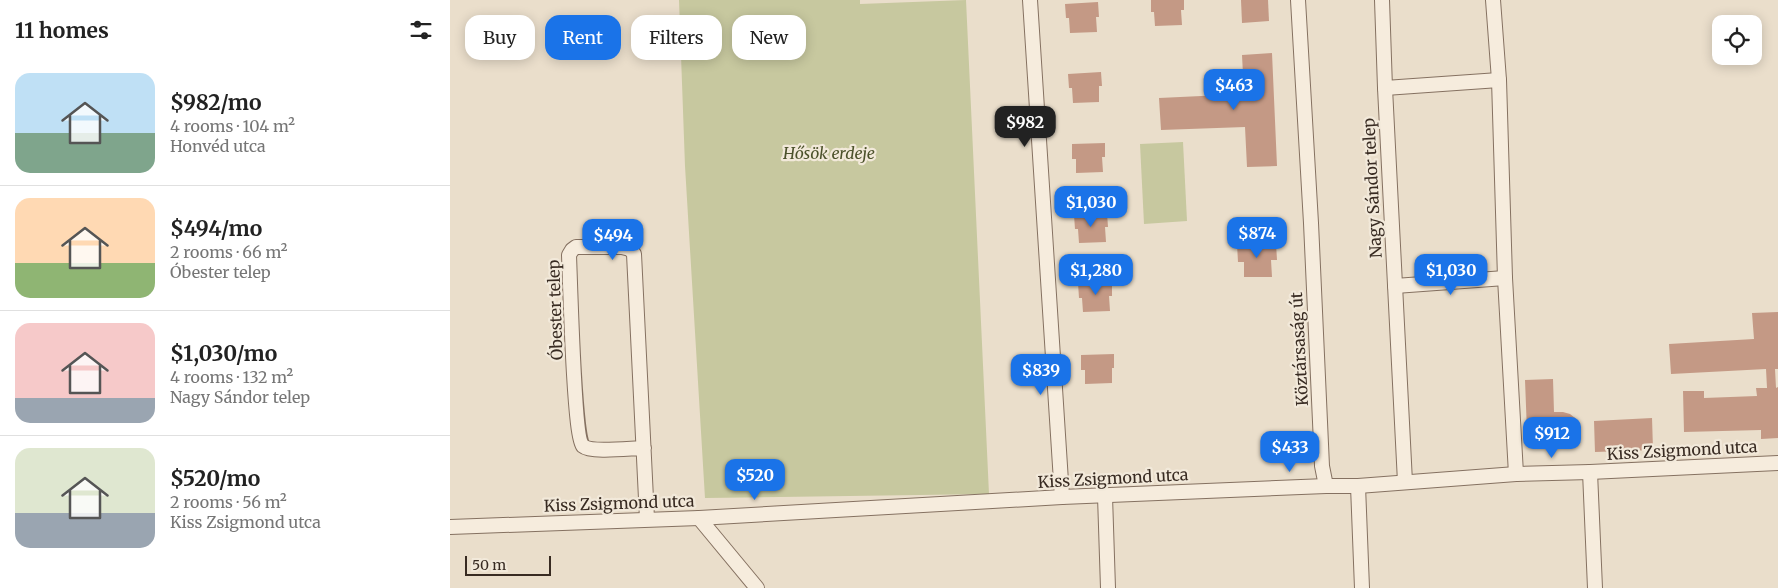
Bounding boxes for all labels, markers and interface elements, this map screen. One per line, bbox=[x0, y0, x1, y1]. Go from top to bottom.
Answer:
chip: Buy bbox=[465, 15, 535, 60]
chip: Rent bbox=[545, 15, 621, 60]
chip: Filters bbox=[631, 15, 722, 60]
chip: New bbox=[732, 15, 806, 60]
map controls bbox=[1712, 15, 1762, 65]
button: locate bbox=[1712, 15, 1762, 65]
icon: filters bbox=[407, 16, 435, 44]
text: 11 homes bbox=[15, 17, 109, 44]
pin: $463 bbox=[1204, 68, 1264, 111]
text: $463 bbox=[1215, 75, 1253, 95]
text: $982/mo bbox=[170, 89, 261, 116]
icon: home bbox=[55, 93, 115, 153]
pin: $982 bbox=[995, 106, 1055, 148]
text: $982 bbox=[1006, 112, 1044, 132]
text: 4 rooms · 104 m² bbox=[170, 116, 295, 136]
street label: Nagy Sándor telep bbox=[1358, 117, 1386, 259]
text: Honvéd utca bbox=[170, 136, 266, 156]
park label: Hősök erdeje bbox=[782, 143, 875, 163]
pin: $1,030 bbox=[1050, 186, 1132, 228]
text: $1,030 bbox=[1065, 192, 1117, 212]
text: $494/mo bbox=[170, 215, 262, 242]
pin: $874 bbox=[1227, 216, 1287, 259]
icon: home bbox=[55, 218, 115, 278]
pin: $494 bbox=[583, 218, 643, 261]
text: $874 bbox=[1238, 223, 1276, 243]
text: $494 bbox=[593, 225, 633, 245]
text: 2 rooms · 66 m² bbox=[170, 242, 287, 262]
pin: $1,280 bbox=[1055, 254, 1137, 296]
pin: $1,030 bbox=[1410, 254, 1492, 296]
street label: Óbester telep bbox=[543, 259, 567, 361]
text: $1,280 bbox=[1070, 260, 1122, 280]
text: $1,030 bbox=[1425, 260, 1477, 280]
text: Óbester telep bbox=[170, 262, 271, 282]
street label: Köztársaság út bbox=[1286, 291, 1312, 407]
text: $1,030/mo bbox=[170, 340, 277, 367]
icon: home bbox=[55, 343, 115, 403]
pin: $839 bbox=[1011, 354, 1071, 396]
text: $839 bbox=[1022, 360, 1060, 380]
text: 4 rooms · 132 m² bbox=[170, 367, 293, 387]
text: Nagy Sándor telep bbox=[170, 387, 310, 407]
pin: $912 bbox=[1522, 416, 1582, 459]
text: $912 bbox=[1534, 423, 1570, 443]
pin: $433 bbox=[1260, 430, 1320, 473]
street label: Kiss Zsigmond utca bbox=[1606, 436, 1758, 464]
text: $433 bbox=[1271, 437, 1309, 457]
pin: $520 bbox=[725, 458, 785, 501]
street label: Kiss Zsigmond utca bbox=[1037, 464, 1189, 492]
text: $520/mo bbox=[170, 465, 260, 492]
text: $520 bbox=[736, 465, 774, 485]
icon: home bbox=[55, 468, 115, 528]
street label: Kiss Zsigmond utca bbox=[543, 490, 695, 516]
text: 2 rooms · 56 m² bbox=[170, 492, 287, 512]
text: Kiss Zsigmond utca bbox=[170, 512, 321, 532]
scale bar bbox=[465, 553, 551, 576]
text: 50 m bbox=[472, 556, 506, 574]

